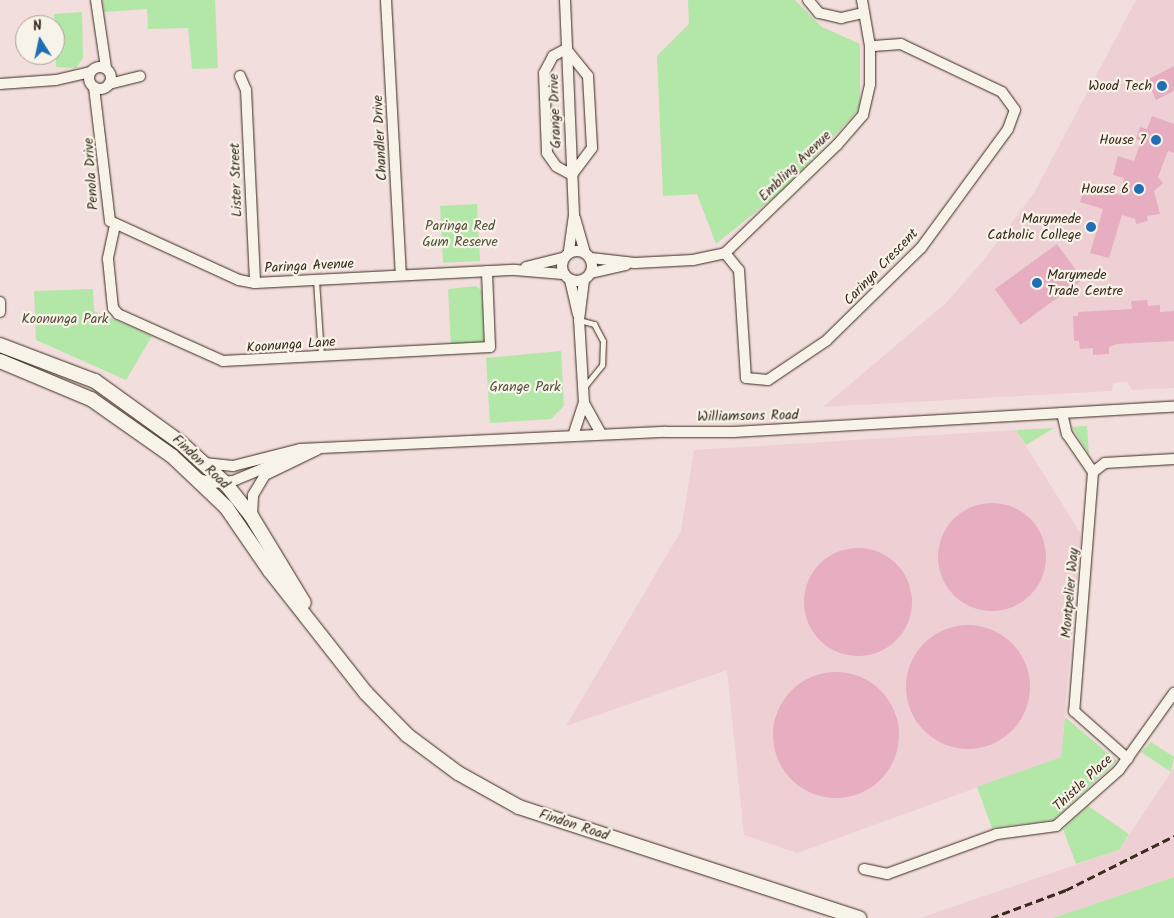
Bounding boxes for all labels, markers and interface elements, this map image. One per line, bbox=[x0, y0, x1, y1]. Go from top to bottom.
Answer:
north arrow bbox=[15, 15, 65, 65]
text: N bbox=[31, 15, 44, 38]
street label: Grange Drive bbox=[545, 73, 565, 149]
place label: Wood Tech bbox=[1088, 78, 1152, 94]
marker: Wood Tech bbox=[1156, 80, 1168, 92]
street label: Chandler Drive bbox=[369, 95, 391, 181]
street label: Embling Avenue bbox=[755, 127, 835, 205]
place label: House 7 bbox=[1099, 132, 1146, 148]
marker: House 7 bbox=[1150, 134, 1162, 146]
street label: Penola Drive bbox=[80, 137, 102, 211]
street label: Lister Street bbox=[226, 143, 246, 217]
place label: House 6 bbox=[1081, 181, 1129, 197]
marker: House 6 bbox=[1133, 183, 1145, 195]
place label: Marymede Catholic College bbox=[987, 211, 1081, 243]
park label: Paringa Red Gum Reserve bbox=[422, 218, 498, 250]
marker: Marymede Catholic College bbox=[1085, 221, 1097, 233]
street label: Carinya Crescent bbox=[840, 225, 922, 309]
street label: Paringa Avenue bbox=[264, 255, 354, 277]
place label: Marymede Trade Centre bbox=[1047, 267, 1123, 300]
marker: Marymede Trade Centre bbox=[1031, 277, 1043, 289]
park label: Koonunga Park bbox=[22, 311, 108, 327]
street label: Koonunga Lane bbox=[246, 334, 336, 356]
park label: Grange Park bbox=[489, 379, 561, 395]
street label: Williamsons Road bbox=[697, 407, 799, 425]
street label: Findon Road bbox=[169, 431, 233, 493]
street label: Montpelier Way bbox=[1058, 547, 1082, 639]
street label: Thistle Place bbox=[1050, 751, 1116, 815]
street label: Findon Road bbox=[537, 806, 611, 844]

